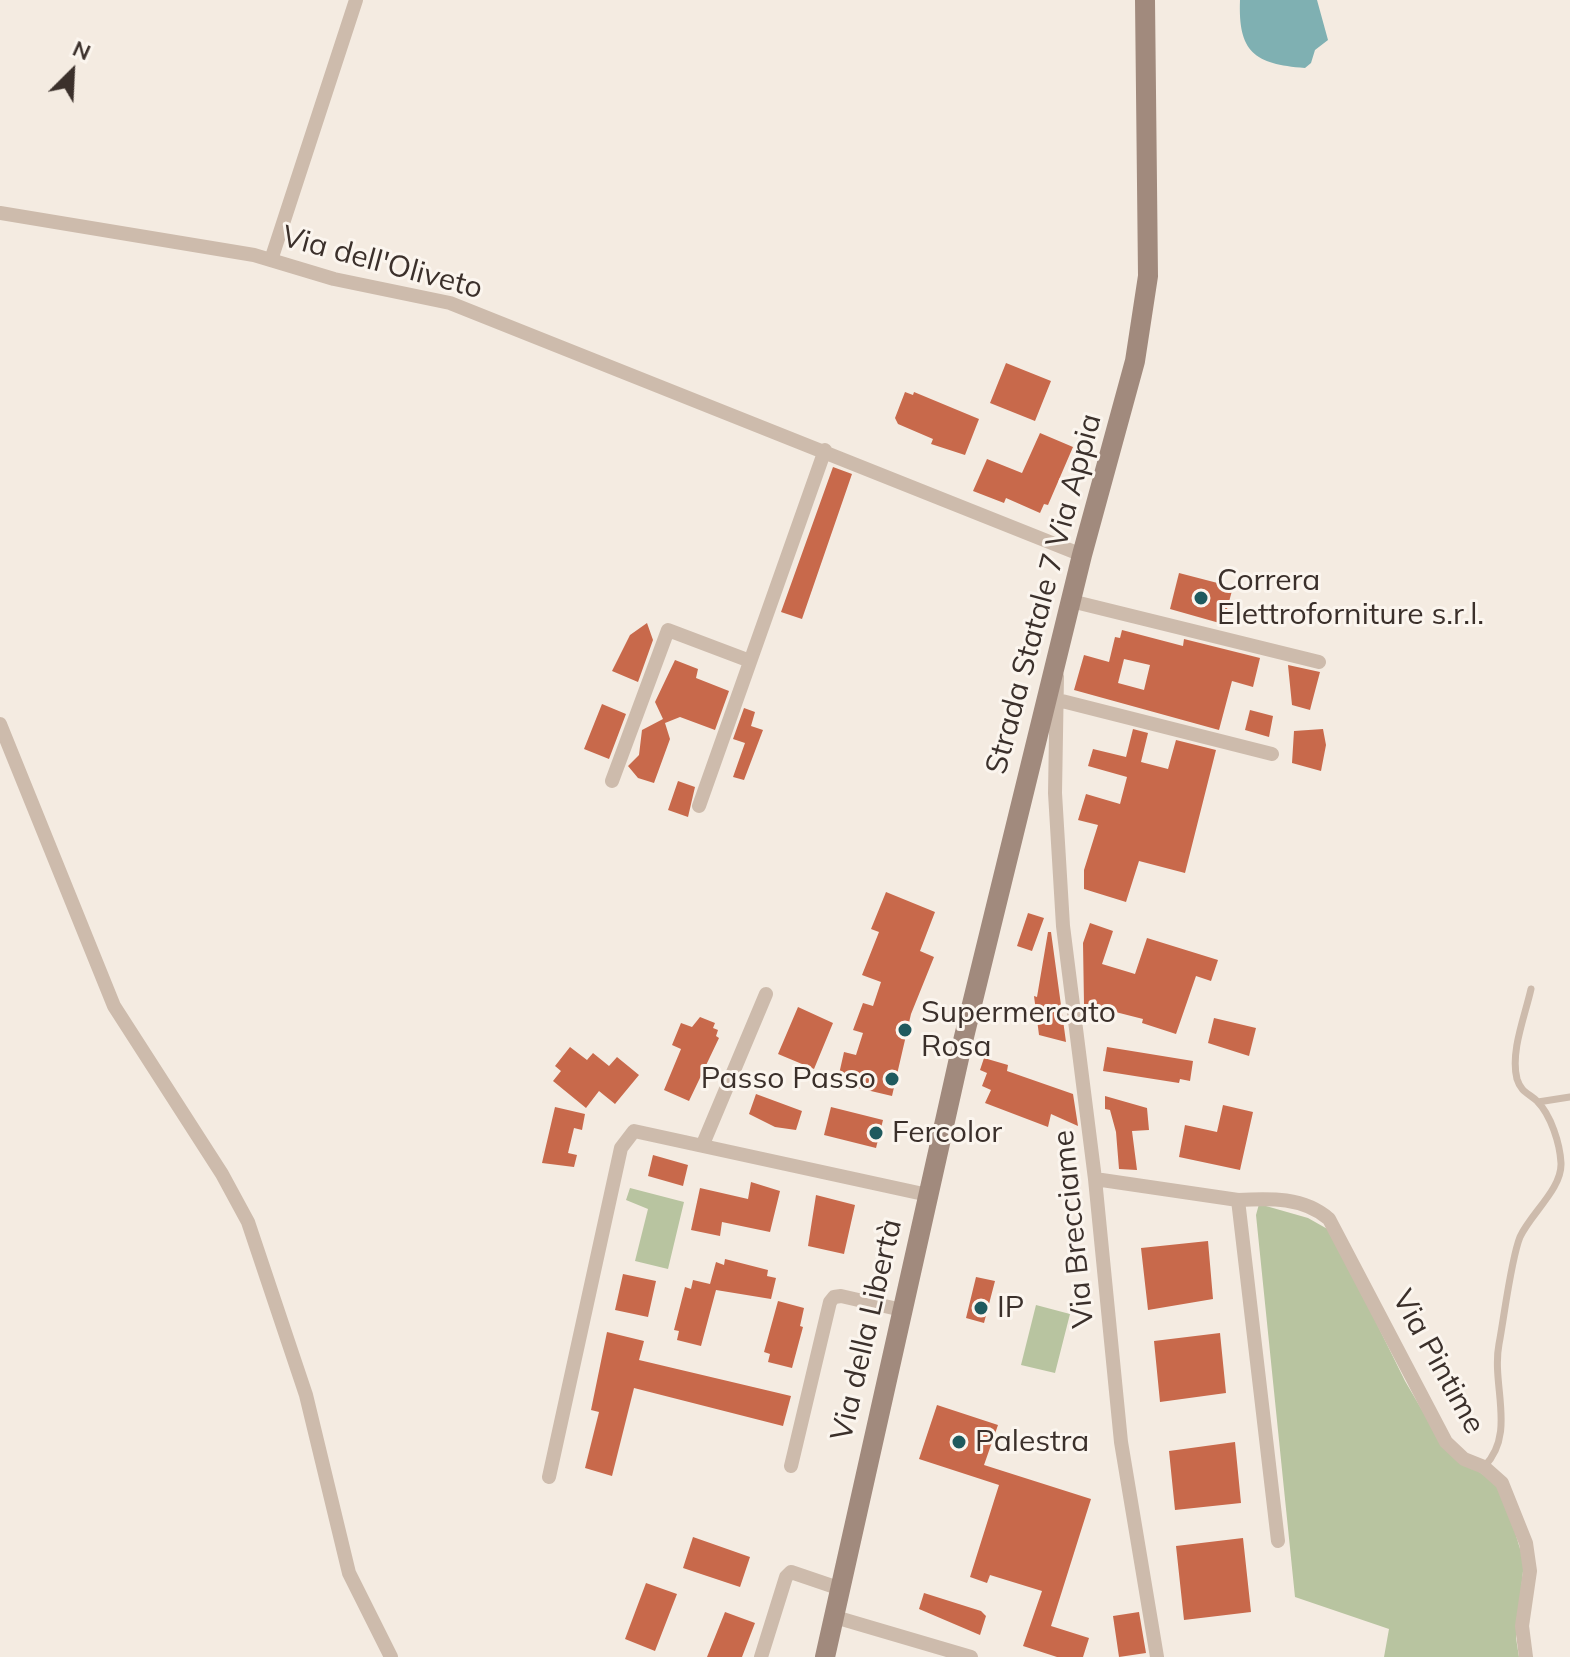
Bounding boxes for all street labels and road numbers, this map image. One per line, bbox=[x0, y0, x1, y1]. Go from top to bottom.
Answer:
street label: Via dell'Oliveto bbox=[278, 219, 486, 307]
street label: Strada Statale 7 Via Appia bbox=[979, 410, 1109, 778]
street label: Via Brecciame bbox=[1046, 1128, 1102, 1330]
street label: Via della Libertà bbox=[824, 1216, 910, 1444]
street label: Via Pintime bbox=[1384, 1284, 1492, 1440]

